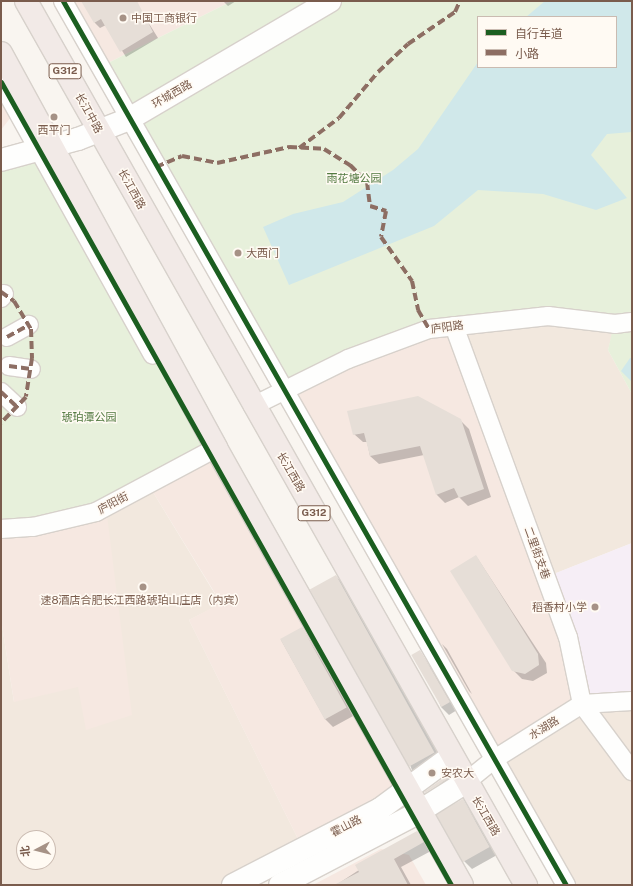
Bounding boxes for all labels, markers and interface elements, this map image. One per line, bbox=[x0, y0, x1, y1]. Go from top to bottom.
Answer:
place label: 中国工商银行 bbox=[131, 11, 197, 25]
marker: 中国工商银行 bbox=[118, 13, 128, 23]
legend bbox=[477, 16, 617, 68]
text: 自行车道 bbox=[515, 27, 563, 41]
text: 小路 bbox=[515, 47, 539, 61]
road number: G312 bbox=[48, 63, 82, 79]
street label: 环城西路 bbox=[150, 77, 194, 111]
street label: 长江中路 bbox=[73, 91, 105, 135]
marker: 西平门 bbox=[49, 112, 59, 122]
place label: 西平门 bbox=[38, 123, 70, 137]
street label: 长江西路 bbox=[116, 167, 148, 211]
park label: 雨花塘公园 bbox=[327, 171, 381, 185]
place label: 大西门 bbox=[246, 246, 279, 260]
marker: 大西门 bbox=[233, 248, 243, 258]
street label: 庐阳路 bbox=[430, 318, 464, 336]
park label: 琥珀潭公园 bbox=[62, 410, 116, 424]
street label: 长江西路 bbox=[274, 450, 308, 494]
street label: 庐阳街 bbox=[95, 489, 131, 517]
road number: G312 bbox=[297, 505, 331, 521]
street label: 二里街支巷 bbox=[521, 525, 553, 581]
marker: 速8酒店合肥长江西路琥珀山庄店（内宾） bbox=[138, 582, 148, 592]
place label: 速8酒店合肥长江西路琥珀山庄店（内宾） bbox=[40, 593, 246, 607]
place label: 稻香村小学 bbox=[532, 600, 587, 614]
marker: 稻香村小学 bbox=[590, 602, 600, 612]
street label: 水湖路 bbox=[527, 714, 561, 742]
place label: 安农大 bbox=[441, 766, 474, 780]
marker: 安农大 bbox=[426, 767, 438, 779]
street label: 长江西路 bbox=[469, 794, 503, 838]
street label: 霍山路 bbox=[328, 813, 364, 839]
north arrow bbox=[16, 830, 56, 870]
text: 北 bbox=[18, 845, 32, 858]

